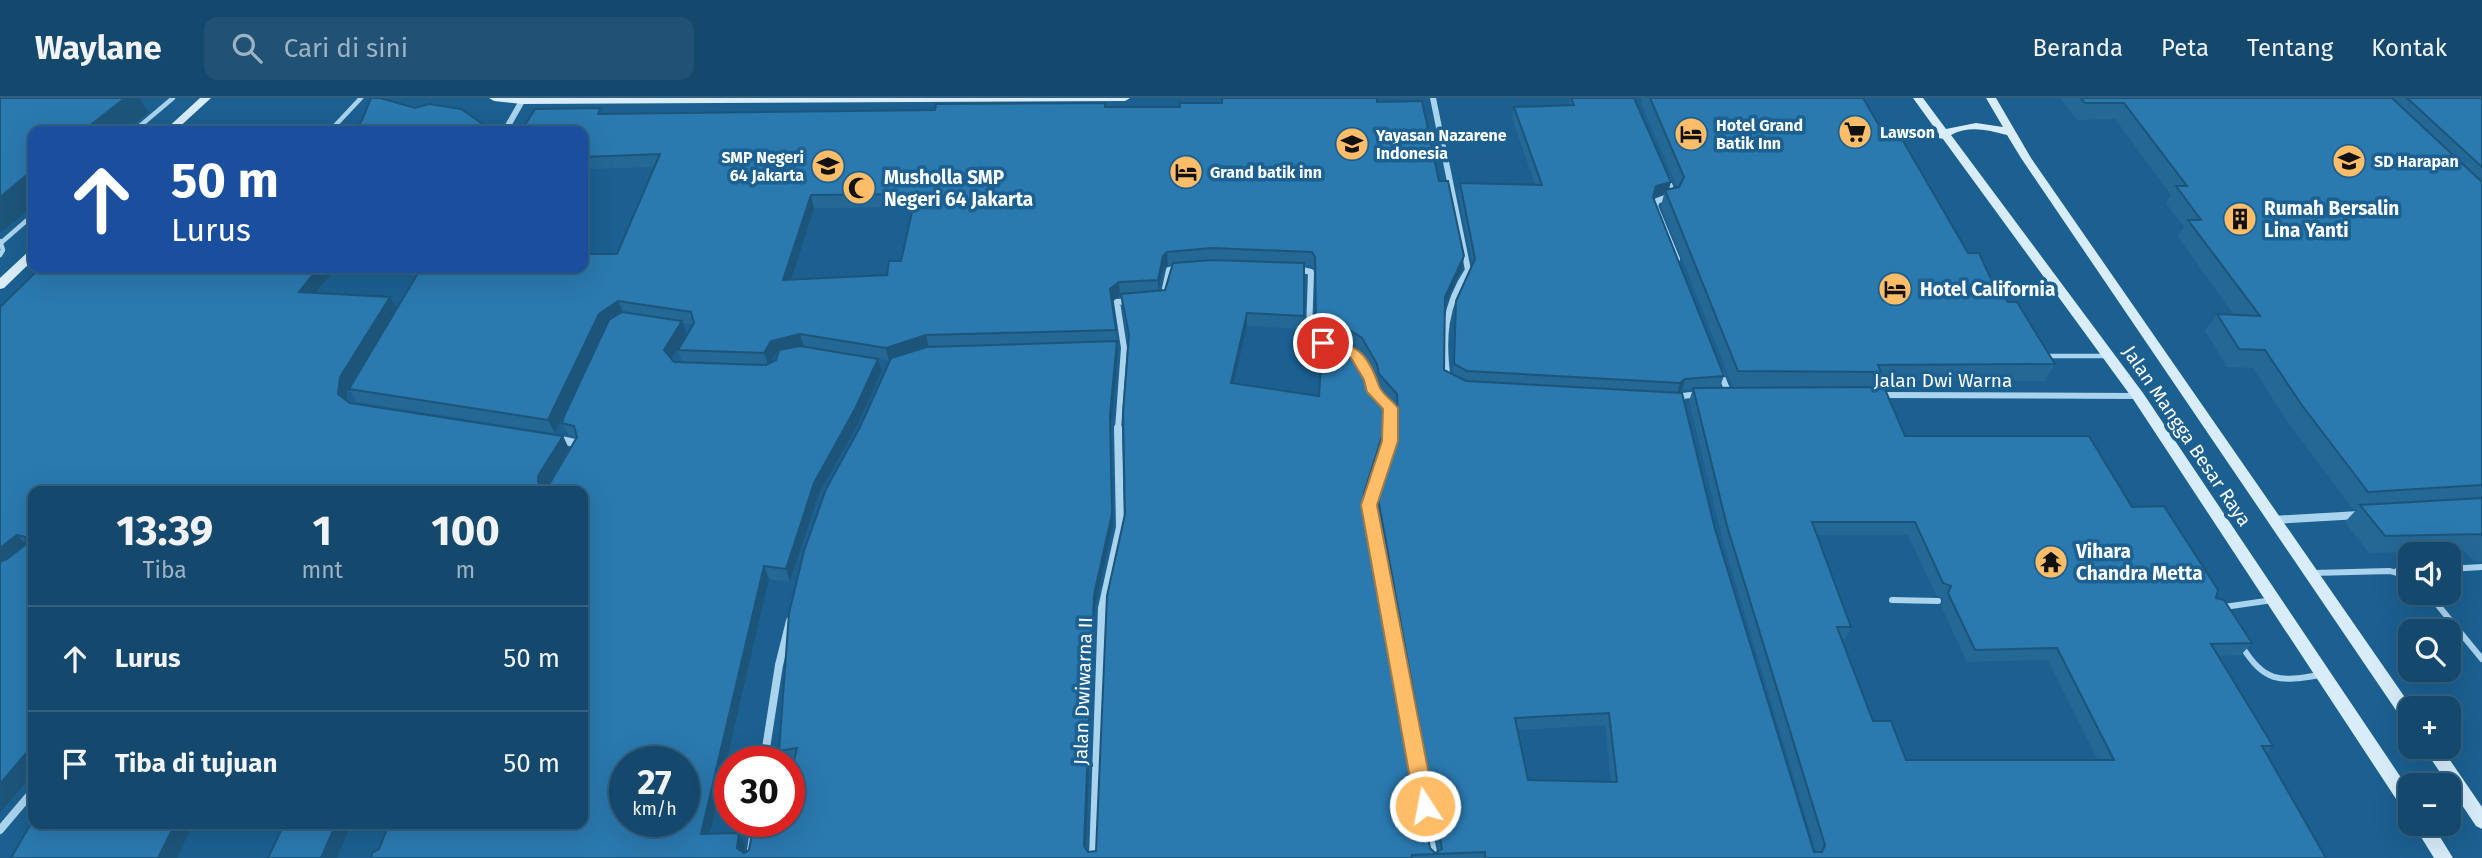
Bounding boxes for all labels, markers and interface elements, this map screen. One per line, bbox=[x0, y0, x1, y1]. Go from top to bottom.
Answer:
search box bbox=[204, 17, 694, 80]
text: Waylane bbox=[35, 28, 162, 68]
icon: search bbox=[228, 29, 266, 67]
text: Cari di sini bbox=[284, 33, 408, 64]
text: Beranda bbox=[2032, 34, 2123, 62]
text: Peta bbox=[2161, 34, 2209, 62]
text: Tentang bbox=[2247, 34, 2333, 62]
text: Kontak bbox=[2371, 34, 2447, 62]
supermarket icon: Lawson bbox=[1836, 113, 1874, 151]
hotel icon: Hotel Grand Batik Inn bbox=[1672, 115, 1710, 153]
place label: Hotel Grand Batik Inn bbox=[1716, 116, 1803, 153]
place label: Lawson bbox=[1880, 123, 1935, 142]
school or university icon: Yayasan Nazarene Indonesia bbox=[1333, 125, 1371, 163]
place label: Yayasan Nazarene Indonesia bbox=[1375, 126, 1507, 163]
school or university icon: SD Harapan bbox=[2330, 142, 2368, 180]
school or university icon: SMP Negeri 64 Jakarta bbox=[809, 147, 847, 185]
place label: SMP Negeri 64 Jakarta bbox=[721, 148, 804, 185]
text: 50 m bbox=[171, 151, 279, 210]
place label: SD Harapan bbox=[2374, 152, 2459, 171]
hotel icon: Grand batik inn bbox=[1167, 153, 1205, 191]
icon: ahead bbox=[56, 154, 147, 245]
place label: Grand batik inn bbox=[1210, 163, 1322, 182]
place label: Musholla SMP Negeri 64 Jakarta bbox=[884, 166, 1033, 211]
mosque icon: Musholla SMP Negeri 64 Jakarta bbox=[840, 169, 878, 207]
place label: Rumah Bersalin Lina Yanti bbox=[2264, 197, 2399, 242]
building icon: Rumah Bersalin Lina Yanti bbox=[2221, 200, 2259, 238]
text: Lurus bbox=[171, 211, 251, 249]
hotel icon: Hotel California bbox=[1876, 270, 1914, 308]
place label: Hotel California bbox=[1920, 278, 2055, 301]
pin bbox=[1293, 313, 1353, 373]
icon: arrive bbox=[1304, 324, 1342, 362]
street label: Jalan Mangga Besar Raya bbox=[2118, 341, 2256, 531]
street label: Jalan Dwi Warna bbox=[1874, 369, 2012, 392]
text: 13:39 bbox=[116, 506, 213, 556]
text: 1 bbox=[312, 506, 332, 556]
text: 100 bbox=[431, 506, 500, 556]
place label: Vihara Chandra Metta bbox=[2075, 540, 2203, 585]
map controls bbox=[2398, 542, 2461, 836]
button: sound bbox=[2398, 542, 2461, 605]
temple icon: Vihara Chandra Metta bbox=[2032, 543, 2070, 581]
text: Tiba bbox=[143, 556, 187, 584]
text: mnt bbox=[301, 556, 343, 584]
text: m bbox=[456, 556, 475, 584]
street label: Jalan Dwiwarna II bbox=[1069, 617, 1097, 765]
button: search bbox=[2398, 619, 2461, 682]
icon: ahead bbox=[56, 640, 94, 678]
text: Lurus bbox=[115, 643, 181, 674]
text: 50 m bbox=[503, 643, 560, 674]
button: + bbox=[2398, 696, 2461, 759]
icon: arrive bbox=[56, 745, 94, 783]
speed limit sign: 30 bbox=[714, 746, 805, 837]
text: Tiba di tujuan bbox=[115, 748, 277, 779]
text: 50 m bbox=[503, 748, 560, 779]
text: 27 bbox=[637, 761, 672, 803]
position arrow bbox=[1388, 769, 1462, 843]
button: − bbox=[2398, 773, 2461, 836]
text: km/h bbox=[632, 798, 677, 820]

